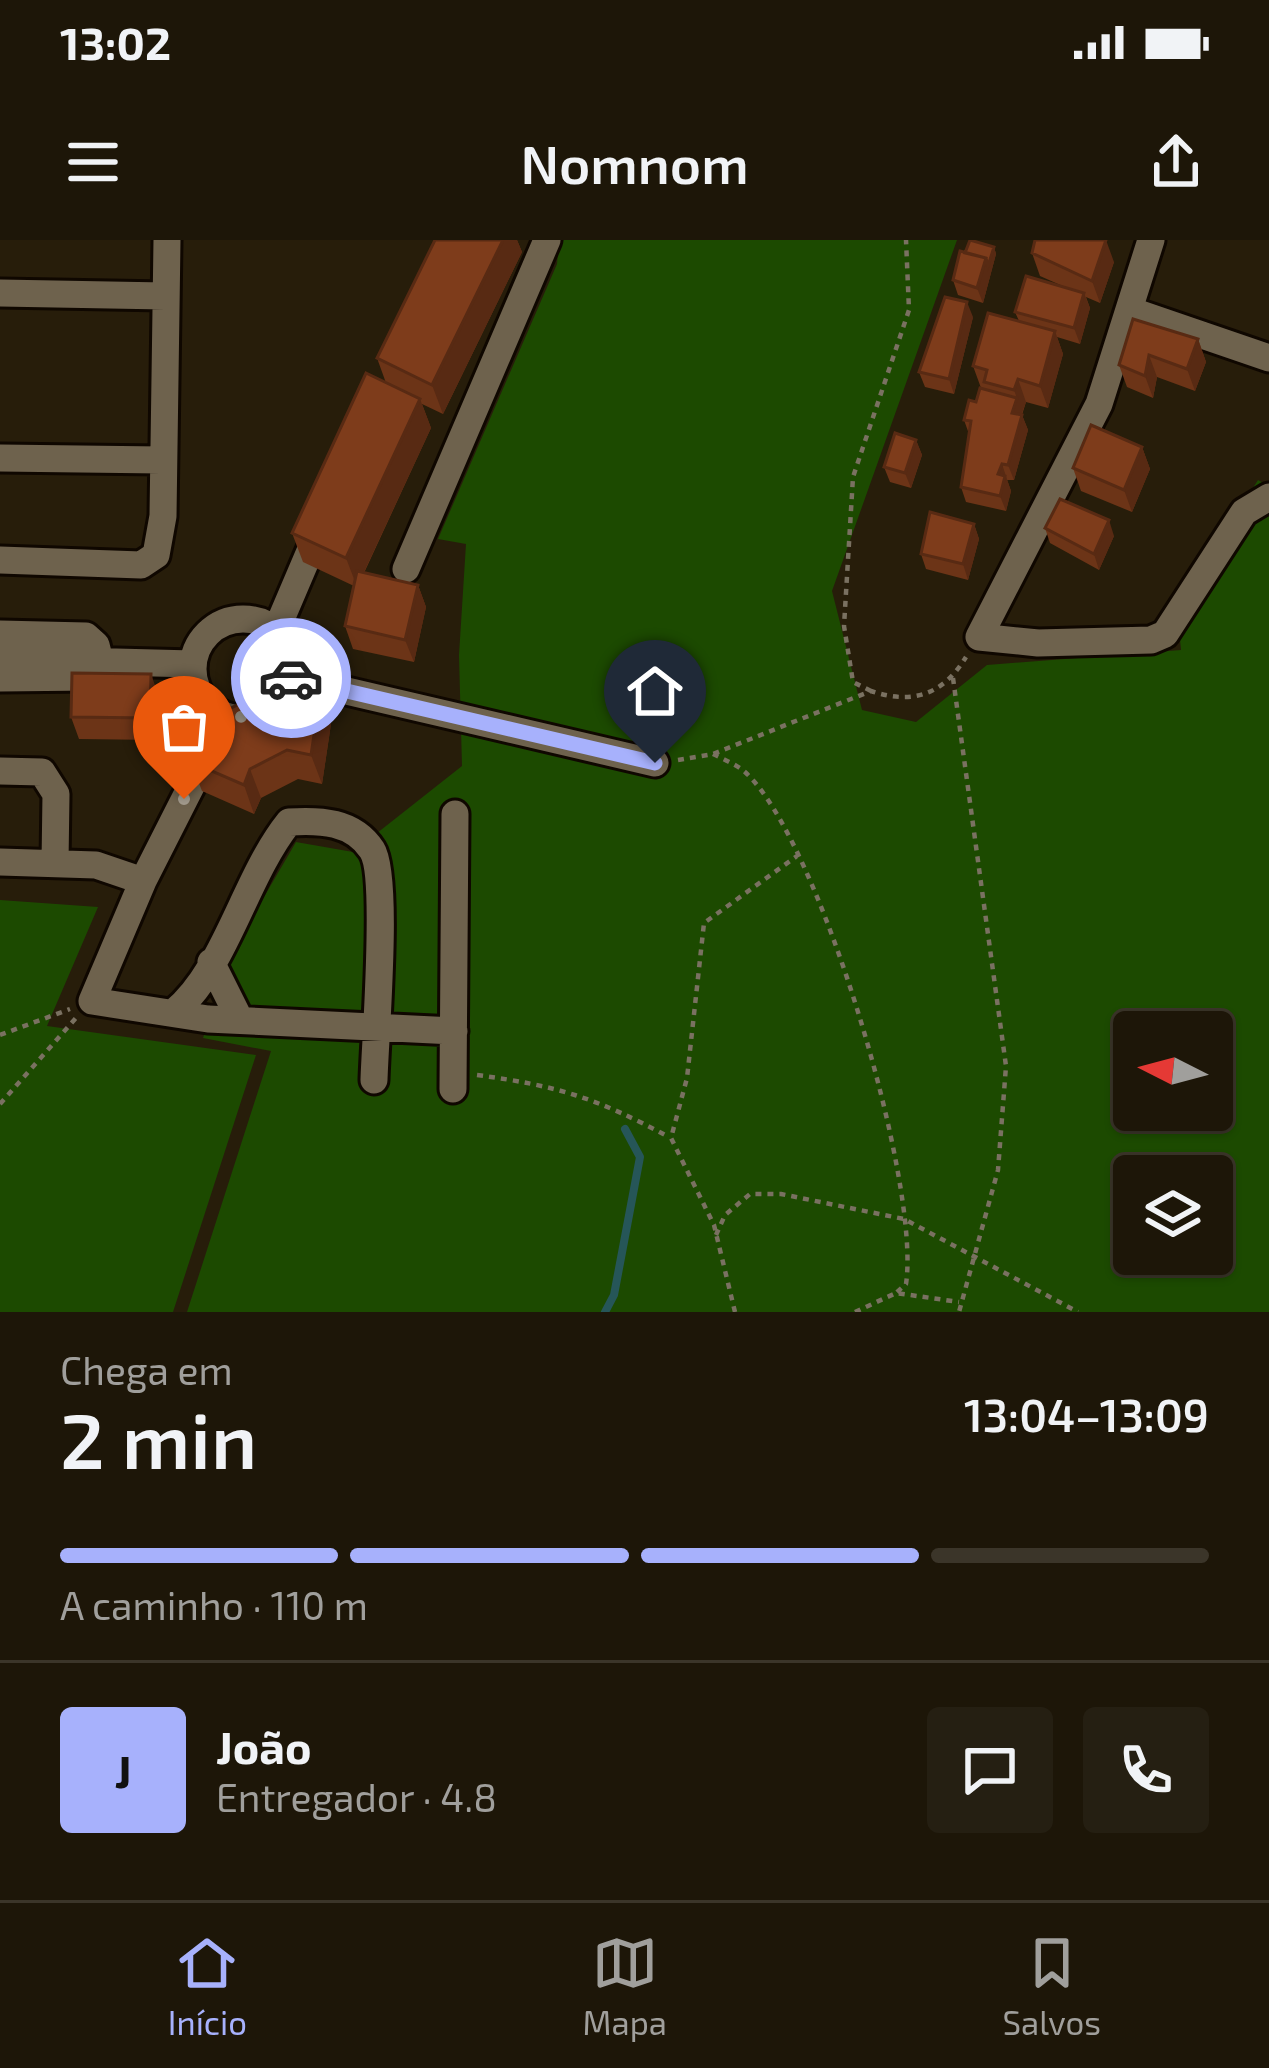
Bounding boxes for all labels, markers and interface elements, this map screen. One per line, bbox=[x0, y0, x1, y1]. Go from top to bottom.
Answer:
text: 13:02 bbox=[60, 15, 171, 69]
icon: menu bbox=[60, 129, 126, 195]
icon: share bbox=[1143, 129, 1209, 195]
text: Nomnom bbox=[520, 130, 749, 195]
courier bbox=[231, 618, 351, 738]
pin bbox=[604, 640, 706, 763]
icon: car bbox=[258, 645, 324, 711]
icon: home bbox=[622, 658, 688, 724]
pin bbox=[133, 676, 235, 799]
icon: bag bbox=[151, 694, 217, 760]
north arrow bbox=[1113, 1011, 1233, 1131]
map controls bbox=[1113, 1011, 1233, 1275]
button: layers bbox=[1113, 1155, 1233, 1275]
text: Chega em bbox=[60, 1346, 233, 1393]
text: 13:04–13:09 bbox=[964, 1387, 1209, 1441]
text: 2 min bbox=[60, 1391, 257, 1485]
text: A caminho · 110 m bbox=[60, 1581, 368, 1628]
button: chat bbox=[927, 1707, 1053, 1833]
button: phone bbox=[1083, 1707, 1209, 1833]
text: João bbox=[216, 1719, 312, 1773]
text: J bbox=[115, 1743, 131, 1797]
text: Entregador · 4.8 bbox=[216, 1773, 497, 1820]
tab: Início bbox=[168, 1930, 247, 2042]
tab: Mapa bbox=[583, 1930, 667, 2042]
tab: Salvos bbox=[1003, 1930, 1101, 2042]

